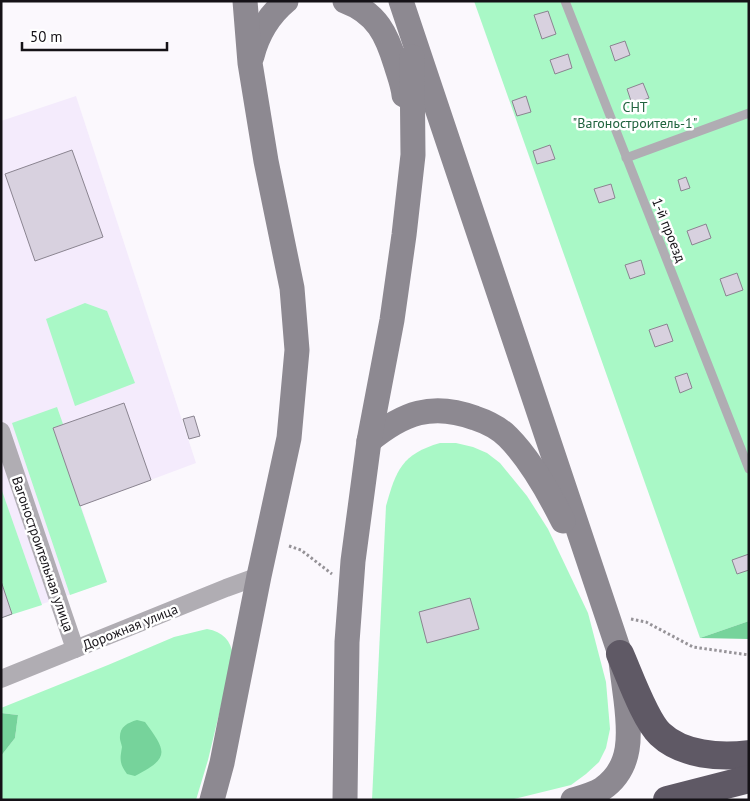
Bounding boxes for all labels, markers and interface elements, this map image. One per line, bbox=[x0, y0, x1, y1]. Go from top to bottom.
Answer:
scale bar bbox=[22, 20, 168, 52]
text: 50 m bbox=[30, 27, 63, 46]
park label: СНТ "Вагоностроитель-1" bbox=[573, 98, 697, 132]
street label: 1-й проезд bbox=[648, 195, 690, 265]
street label: Вагоностроительная улица bbox=[8, 474, 78, 634]
street label: Дорожная улица bbox=[80, 600, 180, 654]

